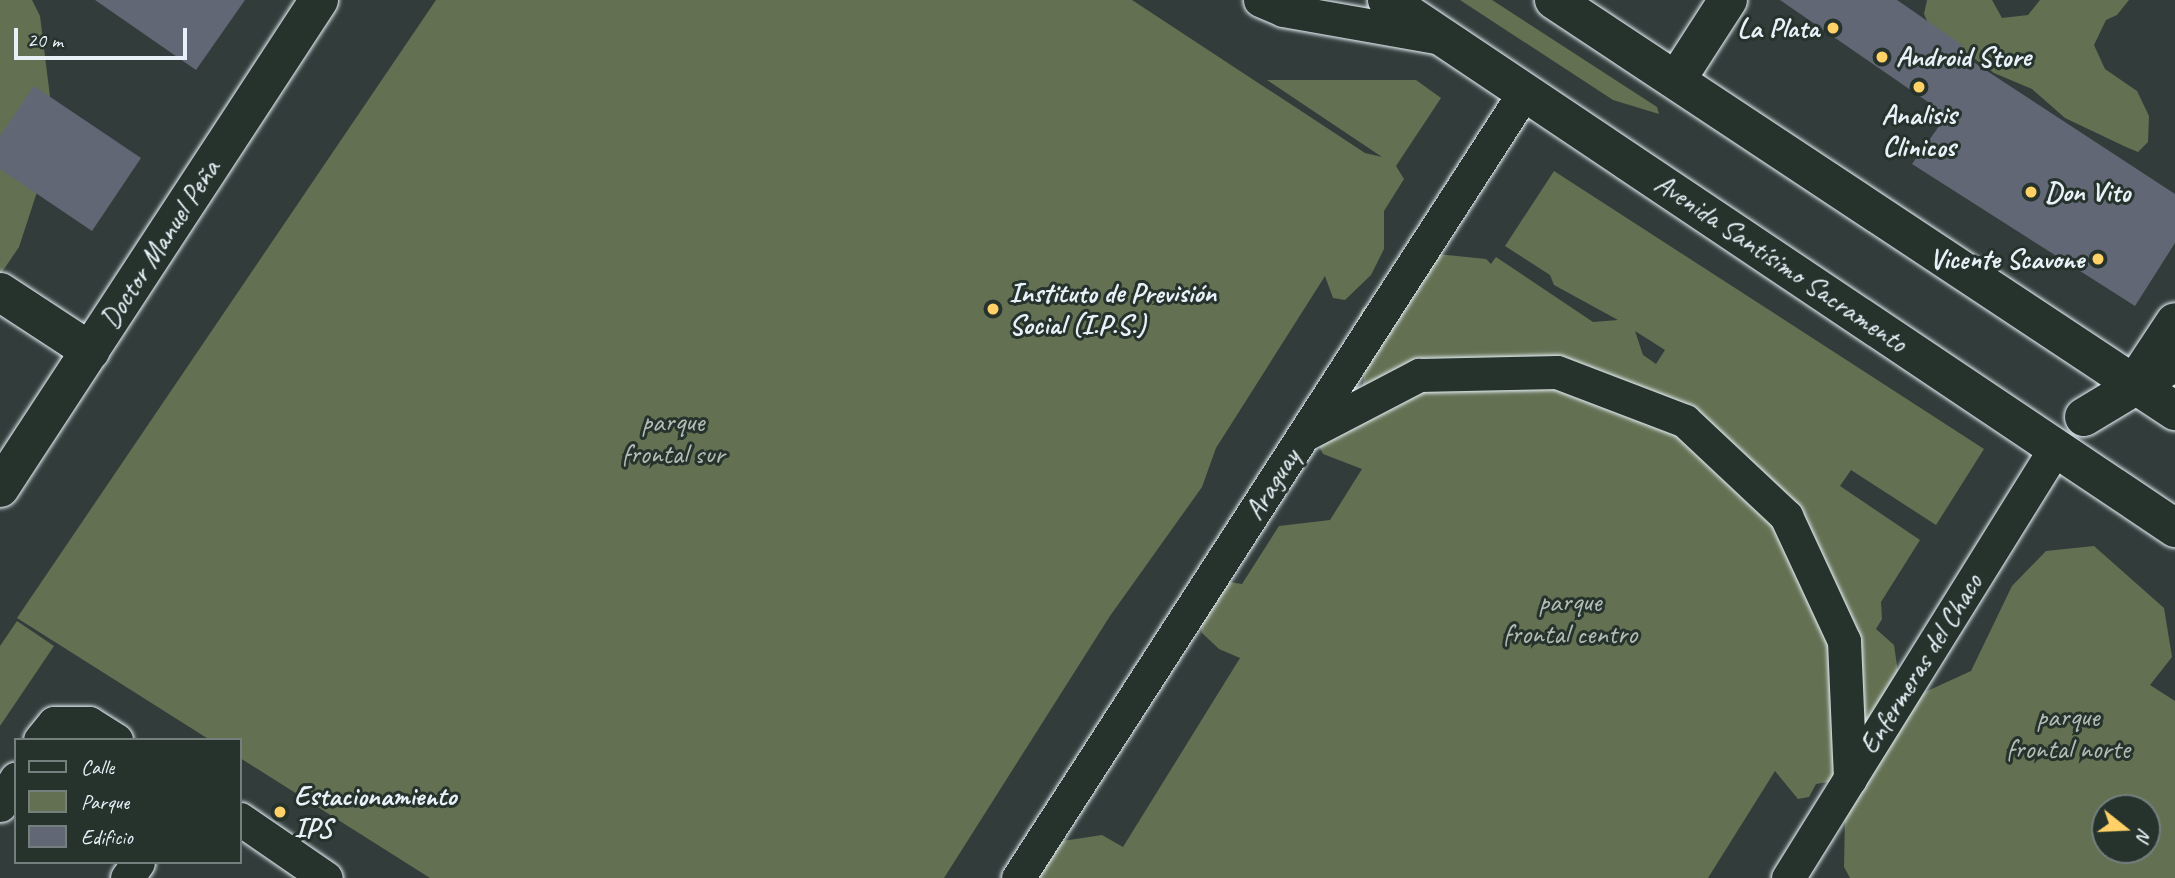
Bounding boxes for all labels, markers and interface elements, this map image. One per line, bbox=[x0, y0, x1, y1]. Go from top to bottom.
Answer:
place label: La Plata bbox=[1736, 11, 1819, 45]
scale bar bbox=[18, 14, 191, 58]
marker: La Plata bbox=[1825, 20, 1841, 36]
text: 20 m bbox=[27, 27, 63, 53]
place label: Android Store bbox=[1896, 40, 2031, 74]
marker: Android Store bbox=[1874, 49, 1890, 65]
marker: Analisis Clinicos bbox=[1911, 79, 1927, 95]
place label: Analisis Clinicos bbox=[1882, 98, 1956, 164]
street label: Doctor Manuel Peña bbox=[93, 153, 227, 335]
street label: Avenida Santísimo Sacramento bbox=[1650, 167, 1912, 359]
place label: Don Vito bbox=[2045, 175, 2130, 209]
marker: Don Vito bbox=[2023, 184, 2039, 200]
place label: Vicente Scavone bbox=[1929, 242, 2084, 276]
marker: Vicente Scavone bbox=[2090, 251, 2106, 267]
place label: Instituto de Previsión Social (I.P.S.) bbox=[1009, 276, 1216, 342]
marker: Instituto de Previsión Social (I.P.S.) bbox=[983, 299, 1003, 319]
park label: parque frontal sur bbox=[622, 405, 724, 471]
street label: Araguay bbox=[1237, 442, 1307, 526]
street label: Enfermeras del Chaco bbox=[1852, 567, 1990, 761]
park label: parque frontal centro bbox=[1503, 585, 1637, 651]
park label: parque frontal norte bbox=[2006, 700, 2130, 766]
legend bbox=[14, 738, 242, 864]
text: Calle bbox=[81, 754, 114, 780]
place label: Estacionamiento IPS bbox=[294, 779, 456, 845]
text: Parque bbox=[81, 789, 129, 815]
north arrow bbox=[2091, 794, 2161, 864]
marker: Estacionamiento IPS bbox=[272, 804, 288, 820]
text: Edificio bbox=[81, 824, 133, 850]
text: N bbox=[2131, 826, 2157, 844]

